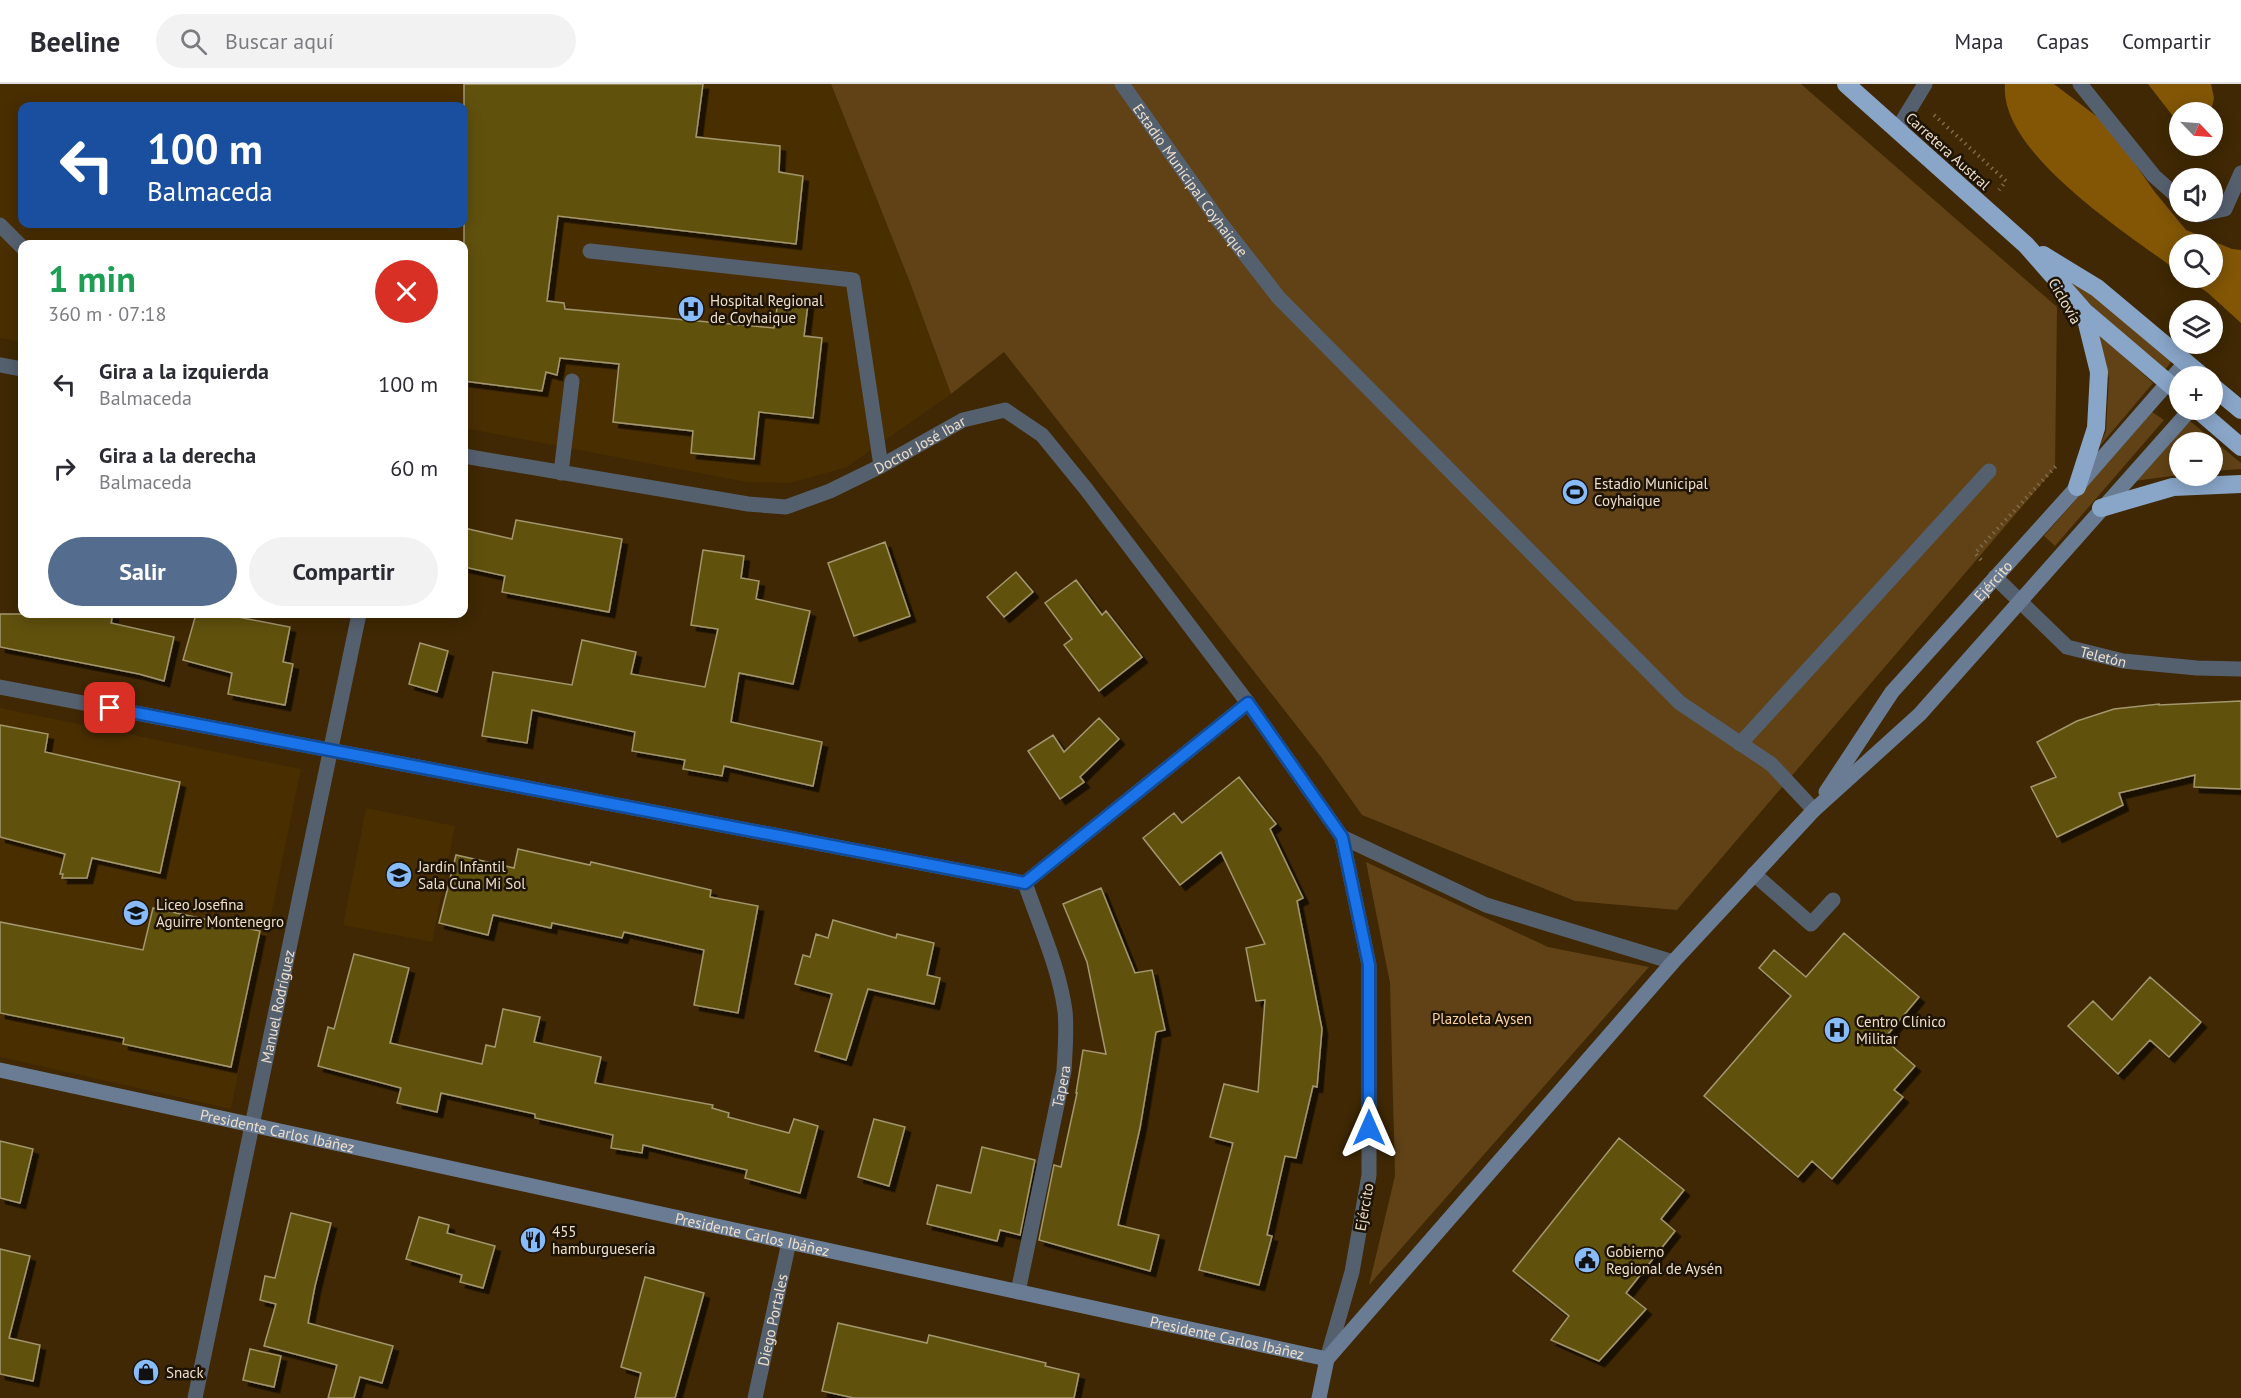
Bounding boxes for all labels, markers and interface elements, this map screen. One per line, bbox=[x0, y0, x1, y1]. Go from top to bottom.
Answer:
search box bbox=[156, 14, 576, 68]
text: Beeline bbox=[30, 23, 120, 60]
icon: search bbox=[177, 25, 210, 58]
text: Buscar aquí bbox=[225, 27, 334, 55]
text: Mapa bbox=[1955, 28, 2003, 55]
text: Capas bbox=[2036, 28, 2089, 55]
text: Compartir bbox=[2122, 28, 2211, 55]
street label: Estadio Municipal Coyhaique bbox=[1129, 100, 1253, 260]
north arrow bbox=[2169, 102, 2223, 156]
map controls bbox=[2169, 102, 2223, 486]
street label: Carretera Austral bbox=[1902, 108, 1995, 194]
text: 100 m bbox=[147, 121, 263, 176]
icon: left bbox=[48, 126, 126, 204]
button: sound bbox=[2169, 168, 2223, 222]
text: Balmaceda bbox=[147, 174, 273, 208]
button: search bbox=[2169, 234, 2223, 288]
text: 1 min bbox=[48, 255, 136, 302]
button: close bbox=[375, 260, 438, 323]
street label: Ciclovía bbox=[2044, 274, 2086, 328]
place label: Hospital Regional de Coyhaique bbox=[710, 291, 824, 327]
hospital icon: Hospital Regional de Coyhaique bbox=[676, 294, 706, 324]
button: layers bbox=[2169, 300, 2223, 354]
text: 360 m · 07:18 bbox=[48, 301, 166, 327]
text: Gira a la izquierda bbox=[99, 357, 269, 385]
button: + bbox=[2169, 366, 2223, 420]
icon: left bbox=[48, 368, 81, 401]
text: 100 m bbox=[378, 370, 438, 398]
text: Balmaceda bbox=[99, 385, 192, 411]
street label: Doctor José Ibar bbox=[871, 411, 969, 478]
button: − bbox=[2169, 432, 2223, 486]
text: Gira a la derecha bbox=[99, 441, 256, 469]
icon: right bbox=[48, 452, 81, 485]
text: 60 m bbox=[390, 454, 438, 482]
text: Balmaceda bbox=[99, 469, 192, 495]
place label: Estadio Municipal Coyhaique bbox=[1594, 474, 1709, 510]
sports icon: Estadio Municipal Coyhaique bbox=[1560, 477, 1590, 507]
button: Salir bbox=[48, 537, 237, 606]
button: Compartir bbox=[249, 537, 438, 606]
street label: Ejército bbox=[1969, 556, 2016, 605]
street label: Teletón bbox=[2078, 641, 2129, 671]
pin bbox=[84, 682, 135, 733]
icon: arrive bbox=[93, 691, 126, 724]
place label: Jardín Infantil Sala Cuna Mi Sol bbox=[417, 857, 526, 893]
school or university icon: Jardín Infantil Sala Cuna Mi Sol bbox=[384, 860, 414, 890]
place label: Liceo Josefina Aguirre Montenegro bbox=[156, 895, 284, 931]
school or university icon: Liceo Josefina Aguirre Montenegro bbox=[121, 898, 151, 928]
street label: Manuel Rodríguez bbox=[256, 948, 298, 1065]
park label: Plazoleta Aysen bbox=[1432, 1009, 1532, 1028]
place label: Centro Clínico Militar bbox=[1856, 1012, 1946, 1048]
hospital icon: Centro Clínico Militar bbox=[1822, 1015, 1852, 1045]
street label: Tapera bbox=[1047, 1065, 1074, 1109]
position arrow bbox=[1337, 1096, 1401, 1160]
street label: Presidente Carlos Ibáñez bbox=[199, 1104, 356, 1156]
street label: Ejército bbox=[1350, 1181, 1378, 1233]
street label: Presidente Carlos Ibáñez bbox=[673, 1208, 831, 1260]
place label: 455 hamburguesería bbox=[552, 1222, 655, 1258]
restaurant icon: 455 hamburguesería bbox=[518, 1225, 548, 1255]
place label: Gobierno Regional de Aysén bbox=[1606, 1242, 1722, 1278]
public building icon: Gobierno Regional de Aysén bbox=[1572, 1245, 1602, 1275]
street label: Diego Portales bbox=[753, 1272, 791, 1368]
street label: Presidente Carlos Ibáñez bbox=[1148, 1311, 1306, 1363]
shop icon: Snack bbox=[131, 1357, 161, 1387]
place label: Snack bbox=[166, 1363, 204, 1382]

